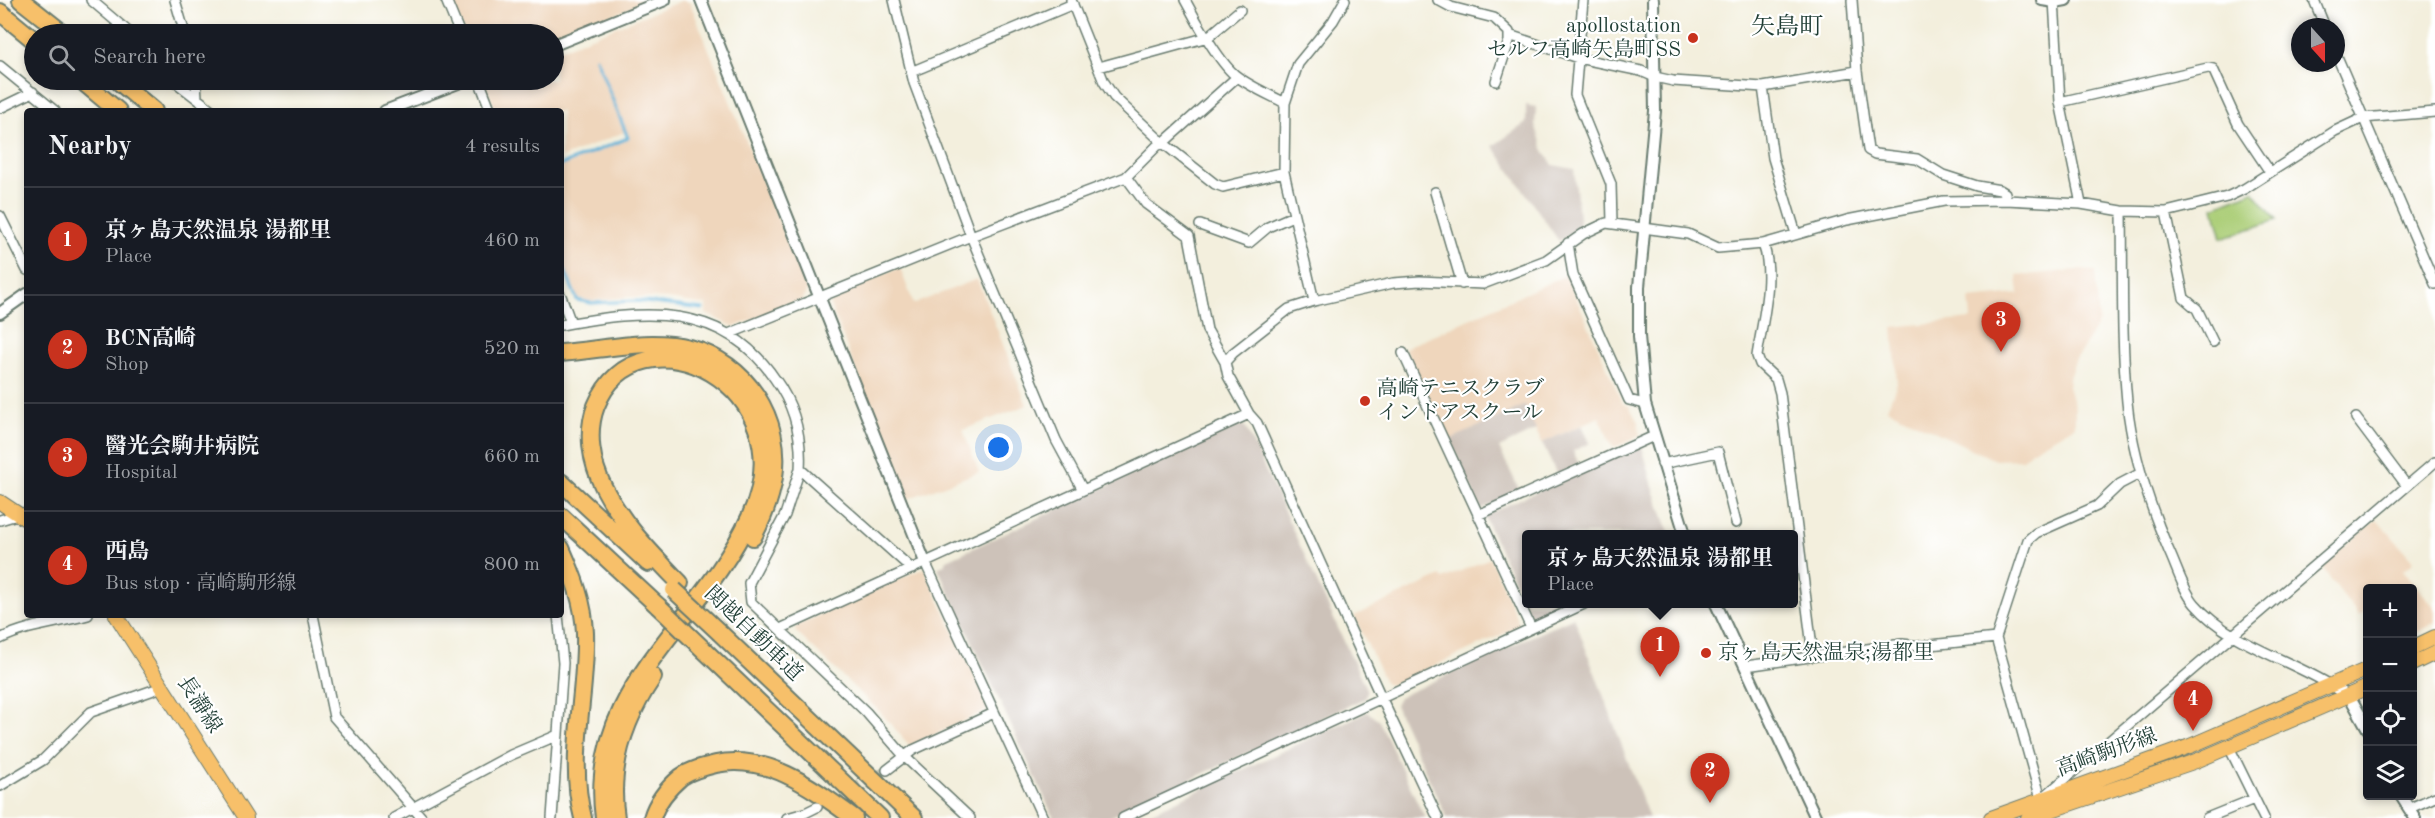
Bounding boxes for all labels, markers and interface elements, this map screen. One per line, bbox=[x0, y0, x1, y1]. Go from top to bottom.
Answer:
district label: 矢島町 bbox=[1751, 13, 1823, 40]
place label: apollostation セルフ高崎矢島町SS bbox=[1487, 16, 1681, 61]
north arrow bbox=[2291, 18, 2345, 72]
search box bbox=[24, 24, 564, 90]
marker: apollostation セルフ高崎矢島町SS bbox=[1686, 31, 1700, 45]
icon: search bbox=[45, 41, 78, 74]
text: Search here bbox=[93, 46, 206, 68]
text: Nearby bbox=[48, 134, 132, 160]
text: 4 results bbox=[465, 137, 540, 157]
text: 京ヶ島天然温泉 湯都里 bbox=[105, 220, 331, 242]
text: 1 bbox=[62, 231, 73, 251]
text: 460 m bbox=[484, 231, 540, 251]
text: Place bbox=[105, 247, 152, 267]
pin: 3 bbox=[1982, 302, 2020, 352]
text: BCN高崎 bbox=[105, 328, 196, 350]
text: 2 bbox=[62, 339, 73, 359]
text: 520 m bbox=[484, 339, 540, 359]
text: Shop bbox=[105, 355, 149, 375]
place label: 高崎テニスクラブ インドアスクール bbox=[1377, 377, 1544, 424]
marker: 高崎テニスクラブ インドアスクール bbox=[1358, 394, 1372, 408]
your location bbox=[984, 433, 1013, 462]
text: 醫光会駒井病院 bbox=[105, 436, 259, 458]
text: 3 bbox=[62, 447, 73, 467]
text: 660 m bbox=[484, 447, 540, 467]
text: Hospital bbox=[105, 463, 177, 483]
popup bbox=[1522, 530, 1798, 608]
text: 西島 bbox=[105, 541, 149, 563]
text: 京ヶ島天然温泉 湯都里 bbox=[1547, 548, 1773, 570]
text: 4 bbox=[62, 555, 73, 575]
text: 800 m bbox=[484, 555, 540, 575]
text: Bus stop · 高崎駒形線 bbox=[105, 574, 297, 594]
text: Place bbox=[1547, 575, 1594, 595]
street label: 関越自動車道 bbox=[700, 581, 807, 685]
map controls bbox=[2363, 584, 2417, 800]
button: + bbox=[2363, 584, 2417, 638]
pin: 1 bbox=[1640, 628, 1680, 677]
button: − bbox=[2363, 638, 2417, 692]
place label: 京ヶ島天然温泉;湯都里 bbox=[1718, 641, 1934, 664]
marker: 京ヶ島天然温泉;湯都里 bbox=[1699, 646, 1713, 660]
street label: 長瀞線 bbox=[173, 672, 227, 737]
pin: 4 bbox=[2174, 682, 2212, 731]
button: locate bbox=[2363, 692, 2417, 746]
street label: 高崎駒形線 bbox=[2053, 723, 2160, 781]
button: layers bbox=[2363, 746, 2417, 800]
pin: 2 bbox=[1690, 754, 1730, 803]

